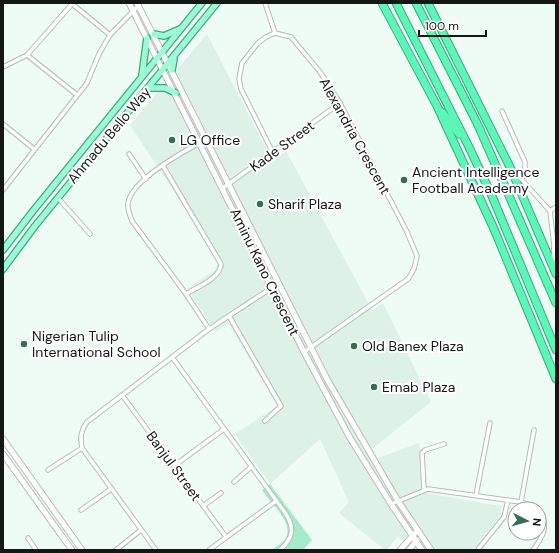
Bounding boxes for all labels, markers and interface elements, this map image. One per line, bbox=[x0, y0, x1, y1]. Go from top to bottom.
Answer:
scale bar bbox=[419, 12, 486, 38]
text: 100 m bbox=[425, 18, 459, 34]
street label: Alexandria Crescent bbox=[315, 74, 395, 198]
street label: Ahmadu Bello Way bbox=[63, 83, 155, 187]
street label: Kade Street bbox=[246, 116, 318, 176]
place label: LG Office bbox=[180, 131, 240, 149]
marker: LG Office bbox=[167, 135, 177, 145]
place label: Ancient Intelligence Football Academy bbox=[412, 163, 540, 197]
marker: Ancient Intelligence Football Academy bbox=[399, 175, 409, 185]
place label: Sharif Plaza bbox=[268, 195, 342, 213]
marker: Sharif Plaza bbox=[255, 199, 265, 209]
street label: Aminu Kano Crescent bbox=[226, 205, 304, 339]
place label: Nigerian Tulip International School bbox=[32, 327, 161, 361]
place label: Old Banex Plaza bbox=[362, 337, 464, 355]
marker: Nigerian Tulip International School bbox=[19, 339, 29, 349]
marker: Old Banex Plaza bbox=[349, 341, 359, 351]
place label: Emab Plaza bbox=[382, 378, 455, 396]
marker: Emab Plaza bbox=[369, 382, 379, 392]
street label: Banjul Street bbox=[143, 428, 205, 504]
north arrow bbox=[507, 501, 547, 541]
text: N bbox=[530, 517, 544, 527]

